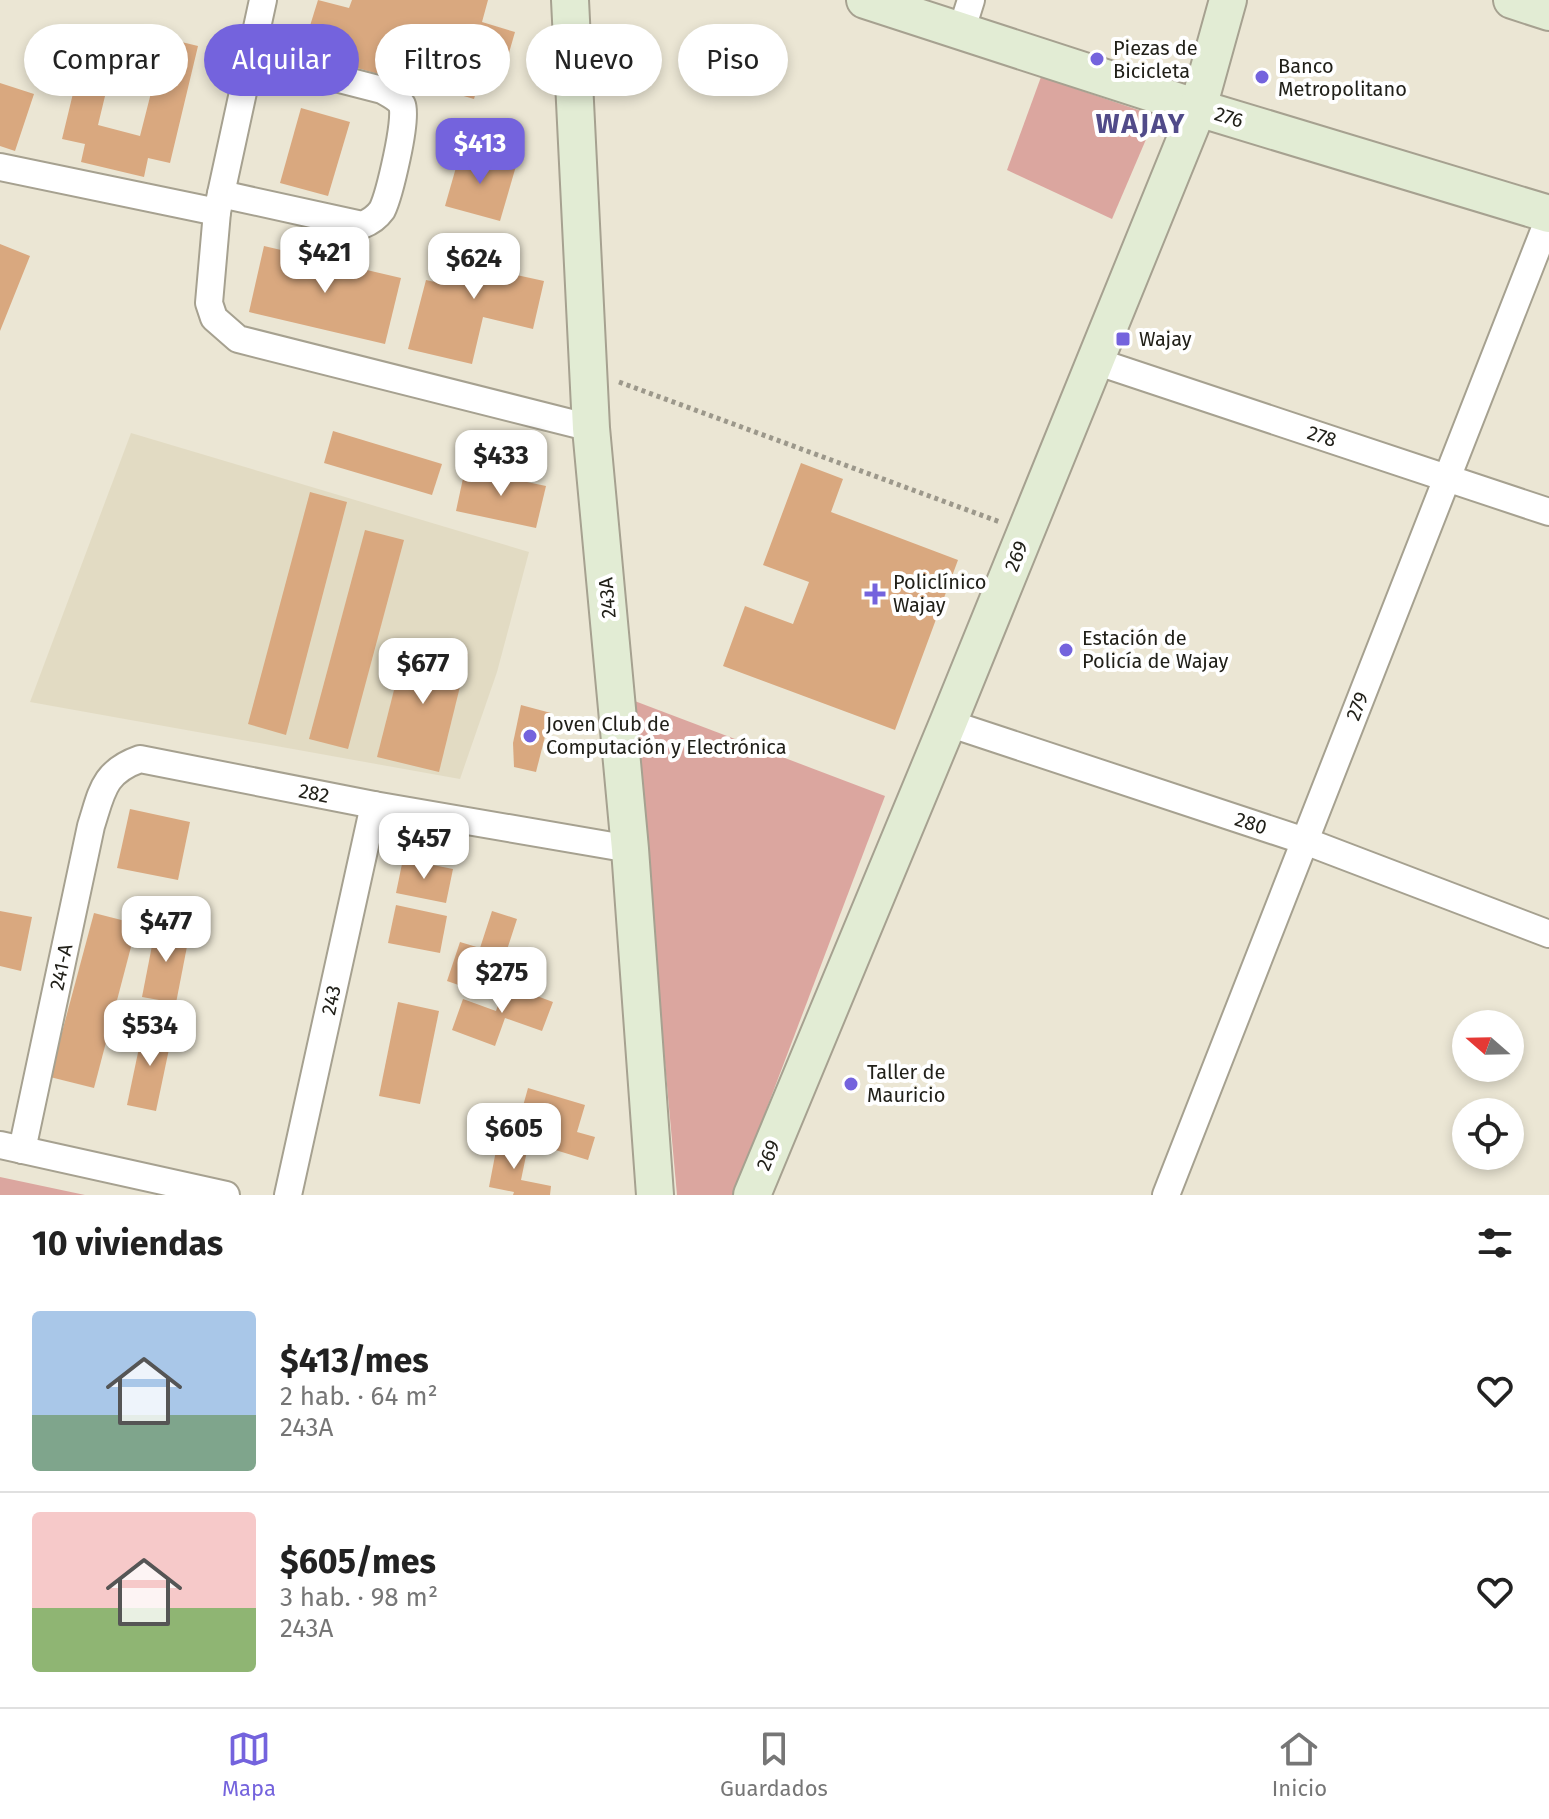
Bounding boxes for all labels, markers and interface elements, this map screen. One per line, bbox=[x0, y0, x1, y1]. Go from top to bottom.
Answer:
chip: Comprar bbox=[24, 24, 188, 96]
chip: Alquilar bbox=[204, 24, 359, 96]
chip: Filtros bbox=[375, 24, 510, 96]
chip: Nuevo bbox=[526, 24, 662, 96]
chip: Piso bbox=[678, 24, 788, 96]
place label: Piezas de Bicicleta bbox=[1113, 36, 1198, 83]
marker: Piezas de Bicicleta bbox=[1088, 50, 1106, 68]
place label: Banco Metropolitano bbox=[1278, 54, 1407, 101]
marker: Banco Metropolitano bbox=[1253, 68, 1271, 86]
street label: 276 bbox=[1212, 101, 1246, 133]
district label: WAJAY bbox=[1096, 107, 1186, 140]
pin: $413 bbox=[433, 118, 527, 186]
text: $413 bbox=[454, 128, 506, 159]
pin: $421 bbox=[278, 227, 372, 295]
pin: $624 bbox=[427, 233, 521, 301]
text: $421 bbox=[298, 237, 352, 268]
text: $624 bbox=[446, 243, 502, 274]
place label: Wajay bbox=[1139, 327, 1192, 351]
marker: Wajay bbox=[1114, 330, 1132, 348]
street label: 278 bbox=[1304, 420, 1340, 452]
pin: $433 bbox=[454, 430, 548, 498]
text: $433 bbox=[473, 440, 529, 471]
street label: 269 bbox=[999, 537, 1033, 575]
place label: Policlínico Wajay bbox=[893, 570, 986, 617]
street label: 243A bbox=[593, 576, 621, 620]
marker: Policlínico Wajay bbox=[864, 583, 886, 605]
place label: Estación de Policía de Wajay bbox=[1082, 626, 1229, 673]
pin: $677 bbox=[376, 638, 470, 706]
marker: Estación de Policía de Wajay bbox=[1057, 641, 1075, 659]
text: $677 bbox=[397, 648, 449, 679]
street label: 279 bbox=[1341, 688, 1373, 724]
place label: Joven Club de Computación y Electrónica bbox=[546, 712, 787, 759]
marker: Joven Club de Computación y Electrónica bbox=[521, 727, 539, 745]
street label: 282 bbox=[297, 778, 331, 808]
street label: 280 bbox=[1232, 807, 1270, 839]
pin: $457 bbox=[377, 813, 471, 881]
text: $457 bbox=[397, 823, 451, 854]
pin: $477 bbox=[119, 896, 213, 964]
text: $477 bbox=[140, 906, 192, 937]
street label: 241-A bbox=[44, 941, 78, 992]
pin: $275 bbox=[455, 947, 549, 1015]
text: $275 bbox=[476, 957, 529, 988]
street label: 243 bbox=[316, 983, 346, 1017]
pin: $534 bbox=[103, 1000, 197, 1068]
text: $534 bbox=[122, 1010, 178, 1041]
north arrow bbox=[1452, 1010, 1524, 1082]
map controls bbox=[1452, 1010, 1524, 1170]
place label: Taller de Mauricio bbox=[867, 1060, 945, 1107]
marker: Taller de Mauricio bbox=[842, 1075, 860, 1093]
button: locate bbox=[1452, 1098, 1524, 1170]
pin: $605 bbox=[467, 1103, 561, 1171]
text: $605 bbox=[485, 1113, 543, 1144]
street label: 269 bbox=[751, 1136, 785, 1174]
icon: filters bbox=[1473, 1221, 1517, 1265]
text: 10 viviendas bbox=[32, 1223, 223, 1264]
text: $413/mes bbox=[280, 1340, 429, 1381]
icon: home bbox=[96, 1343, 192, 1439]
icon: heart bbox=[1473, 1369, 1517, 1413]
text: 2 hab. · 64 m² bbox=[280, 1381, 438, 1412]
text: 243A bbox=[280, 1412, 333, 1443]
text: $605/mes bbox=[280, 1541, 436, 1582]
icon: home bbox=[96, 1544, 192, 1640]
icon: heart bbox=[1473, 1570, 1517, 1614]
text: 3 hab. · 98 m² bbox=[280, 1582, 438, 1613]
text: 243A bbox=[280, 1613, 333, 1644]
tab: Mapa bbox=[222, 1727, 276, 1802]
tab: Guardados bbox=[720, 1727, 828, 1802]
tab: Inicio bbox=[1272, 1727, 1327, 1802]

